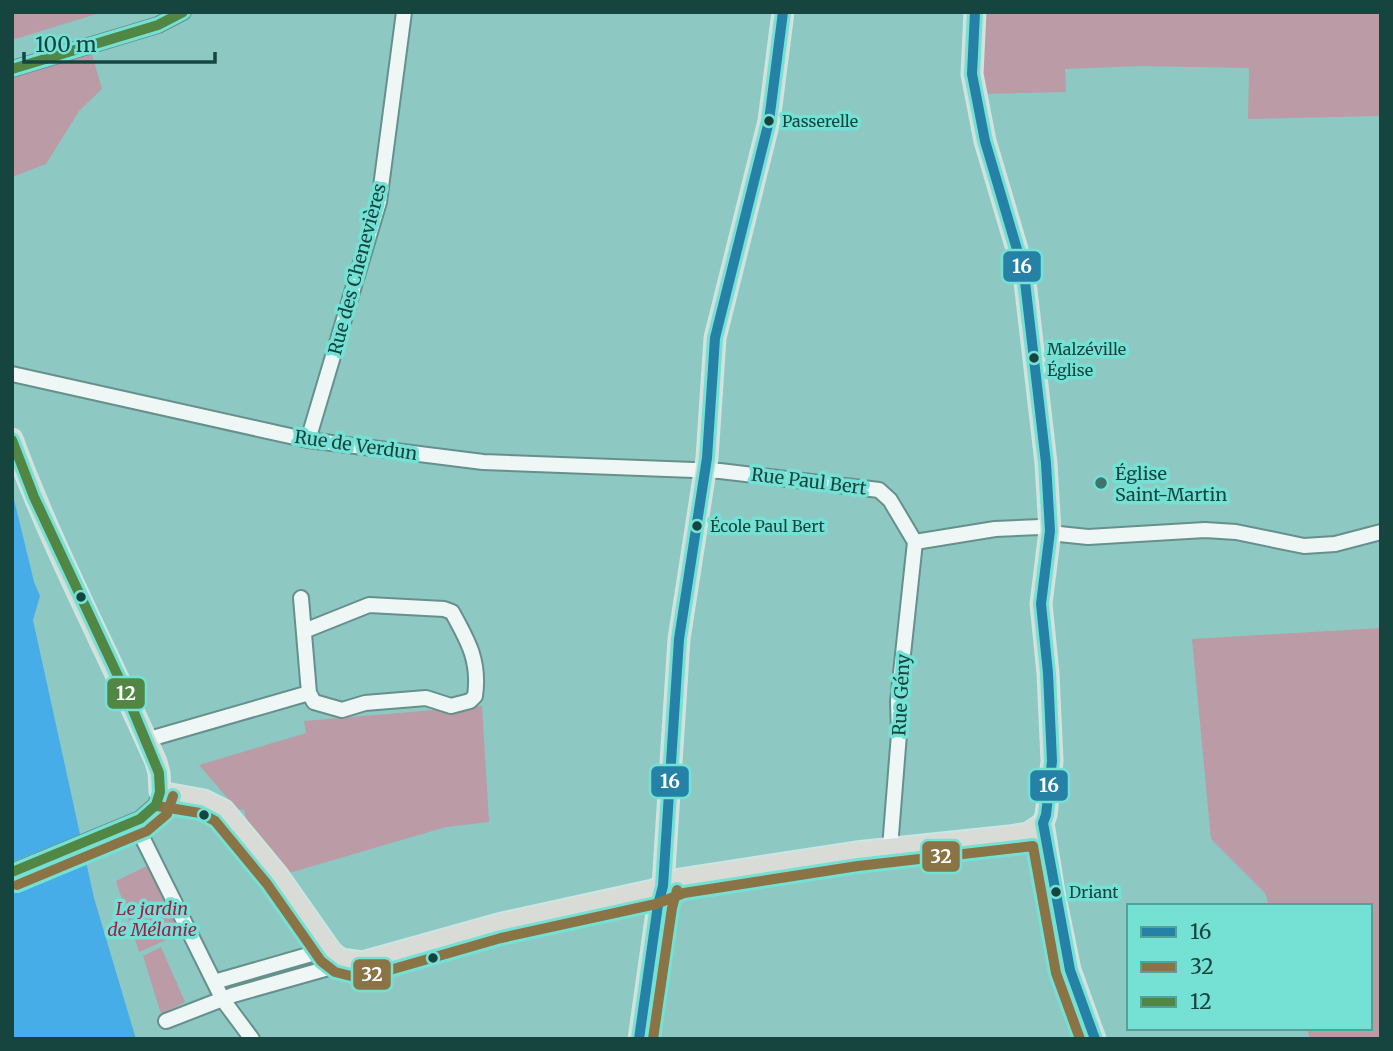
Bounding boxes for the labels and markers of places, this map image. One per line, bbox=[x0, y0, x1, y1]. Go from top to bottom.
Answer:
place label: Passerelle bbox=[782, 111, 858, 131]
marker: Passerelle bbox=[762, 114, 776, 128]
place label: Malzéville Église bbox=[1047, 339, 1126, 380]
marker: Malzéville Église bbox=[1027, 351, 1041, 365]
place label: Église Saint-Martin bbox=[1115, 462, 1227, 506]
marker: Église Saint-Martin bbox=[1093, 475, 1109, 491]
place label: École Paul Bert bbox=[710, 516, 825, 536]
marker: École Paul Bert bbox=[690, 519, 704, 533]
unlabelled marker bbox=[74, 590, 88, 604]
unlabelled marker bbox=[197, 808, 211, 822]
place label: Driant bbox=[1069, 882, 1119, 902]
marker: Driant bbox=[1049, 885, 1063, 899]
unlabelled marker bbox=[426, 951, 440, 965]

